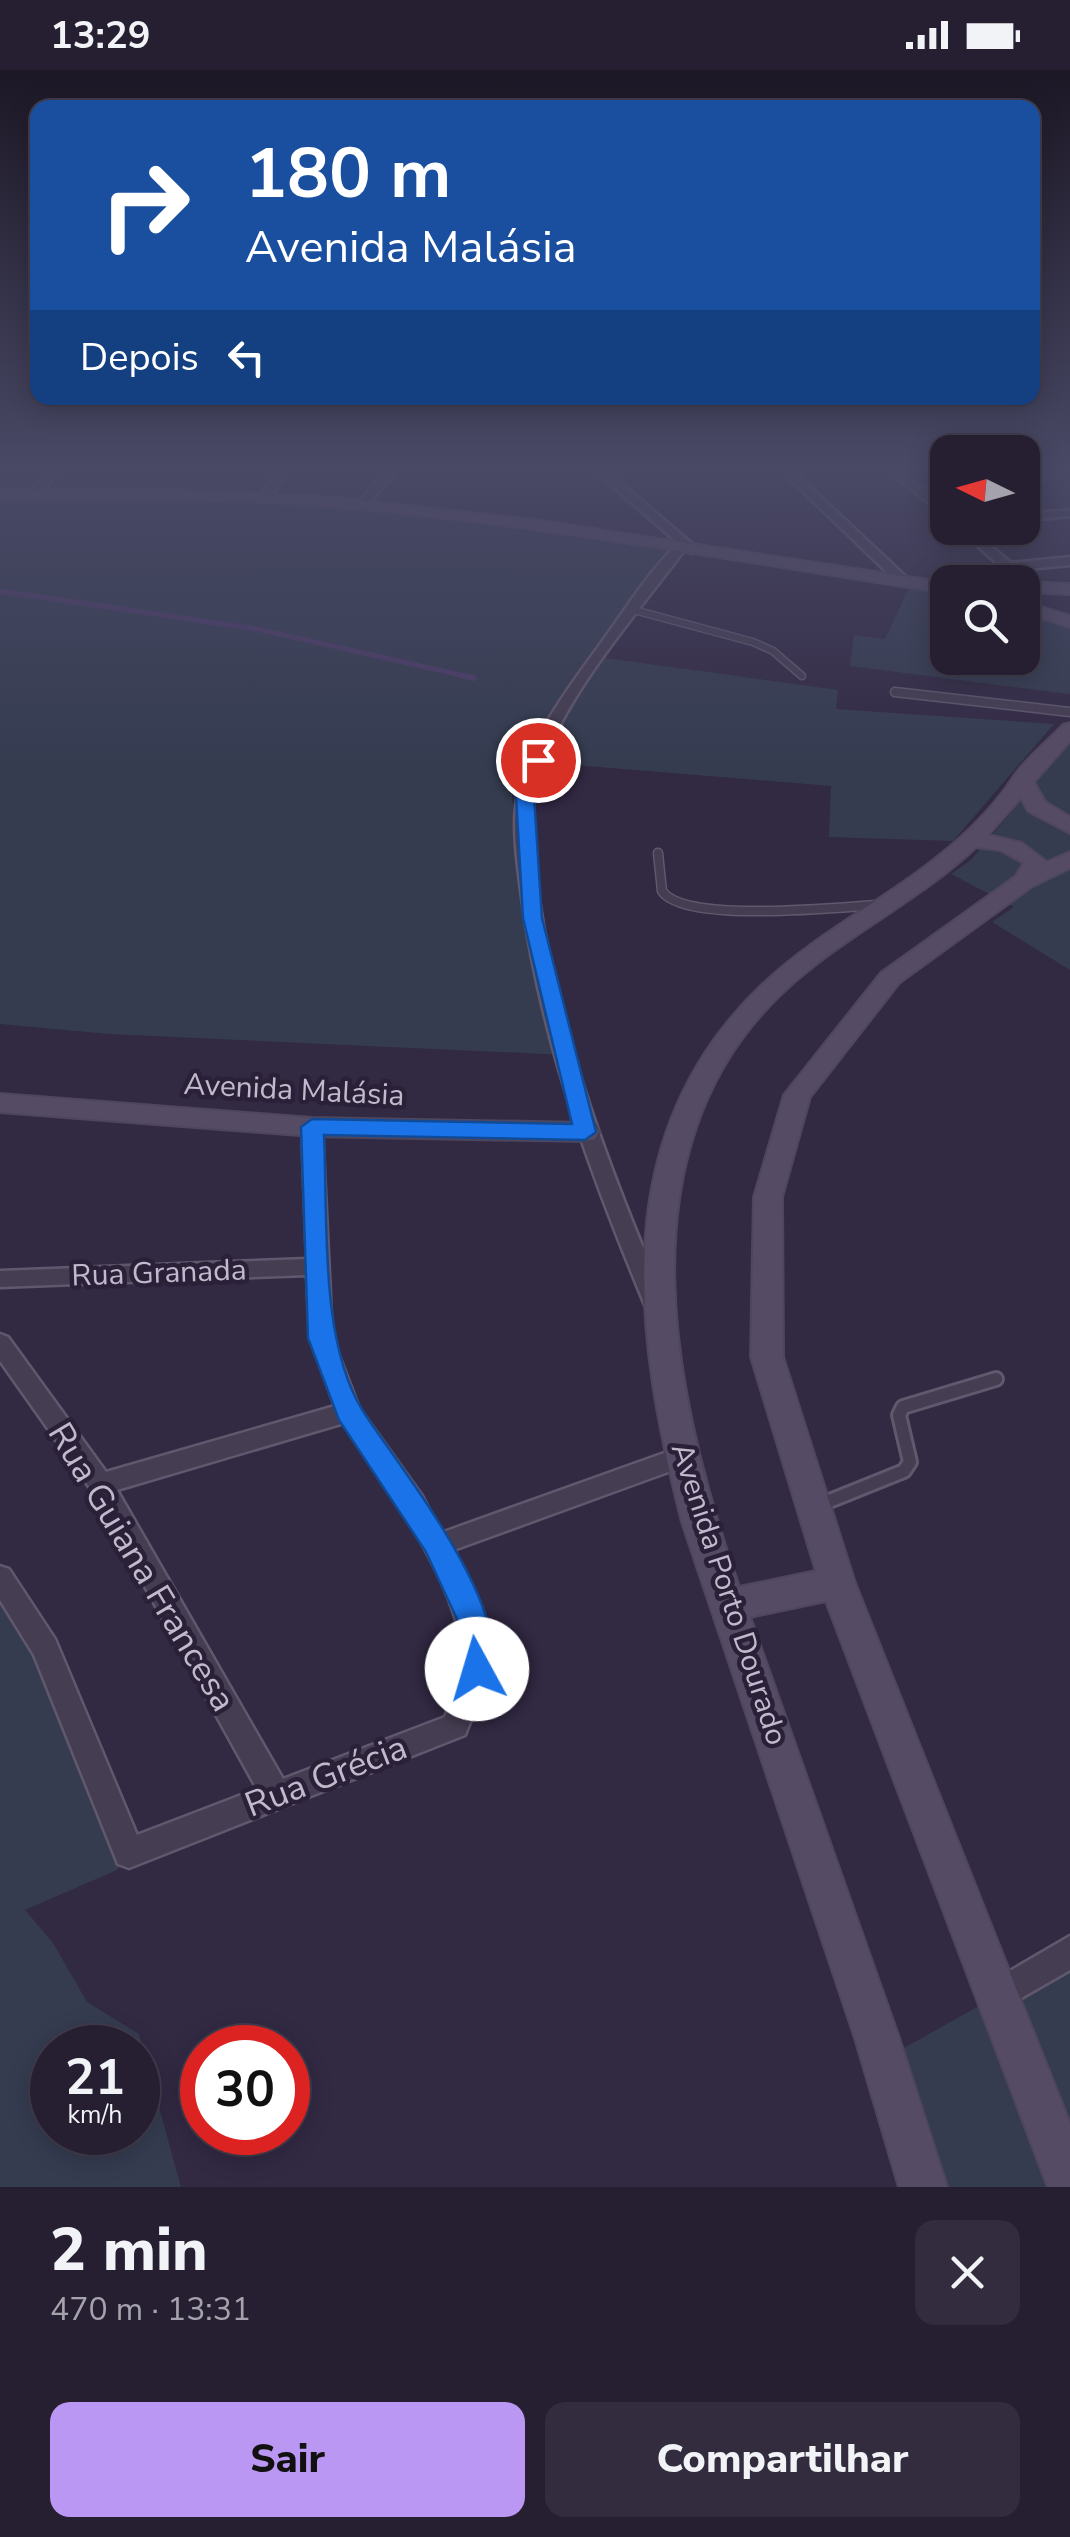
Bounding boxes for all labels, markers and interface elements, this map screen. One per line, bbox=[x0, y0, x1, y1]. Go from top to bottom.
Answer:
text: 13:29 bbox=[50, 10, 151, 61]
text: 180 m bbox=[245, 126, 451, 222]
icon: right bbox=[80, 140, 210, 270]
text: Avenida Malásia bbox=[245, 217, 576, 278]
icon: left bbox=[219, 330, 274, 385]
text: Depois bbox=[80, 332, 199, 383]
north arrow bbox=[930, 435, 1040, 545]
map controls bbox=[930, 435, 1040, 675]
button: search bbox=[930, 565, 1040, 675]
pin bbox=[496, 718, 581, 803]
icon: arrive bbox=[511, 733, 566, 788]
street label: Avenida Malásia bbox=[183, 1064, 405, 1116]
street label: Rua Granada bbox=[71, 1249, 247, 1297]
street label: Rua Guiana Francesa bbox=[37, 1414, 247, 1720]
street label: Avenida Porto Dourado bbox=[661, 1438, 797, 1750]
position arrow bbox=[425, 1617, 529, 1721]
street label: Rua Grécia bbox=[238, 1724, 414, 1828]
speed limit sign: 30 bbox=[180, 2025, 310, 2155]
text: 21 bbox=[65, 2043, 125, 2112]
text: km/h bbox=[67, 2098, 123, 2132]
text: 2 min bbox=[50, 2209, 208, 2291]
button: close bbox=[915, 2220, 1020, 2325]
text: 470 m · 13:31 bbox=[50, 2288, 251, 2331]
button: Sair bbox=[50, 2402, 525, 2517]
button: Compartilhar bbox=[545, 2402, 1020, 2517]

